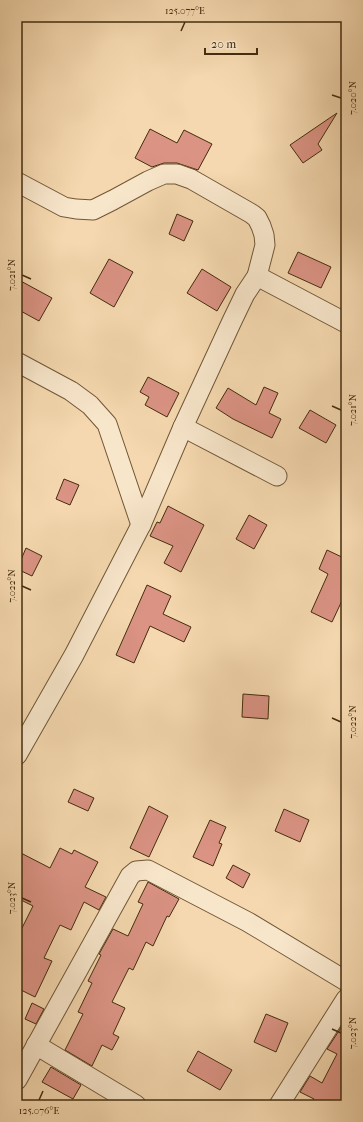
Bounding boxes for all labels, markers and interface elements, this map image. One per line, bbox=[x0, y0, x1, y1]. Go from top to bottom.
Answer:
text: 125.077°E bbox=[165, 5, 205, 17]
scale bar bbox=[205, 30, 257, 56]
text: 20 m bbox=[211, 37, 236, 51]
text: 7.020°N bbox=[347, 81, 359, 115]
text: 7.021°N bbox=[6, 259, 18, 291]
text: 7.021°N bbox=[347, 394, 359, 426]
text: 7.022°N bbox=[6, 569, 18, 603]
text: 7.022°N bbox=[347, 705, 359, 739]
text: 7.023°N bbox=[6, 881, 18, 914]
text: 7.023°N bbox=[347, 1016, 359, 1049]
text: 125.076°E bbox=[19, 1105, 59, 1117]

